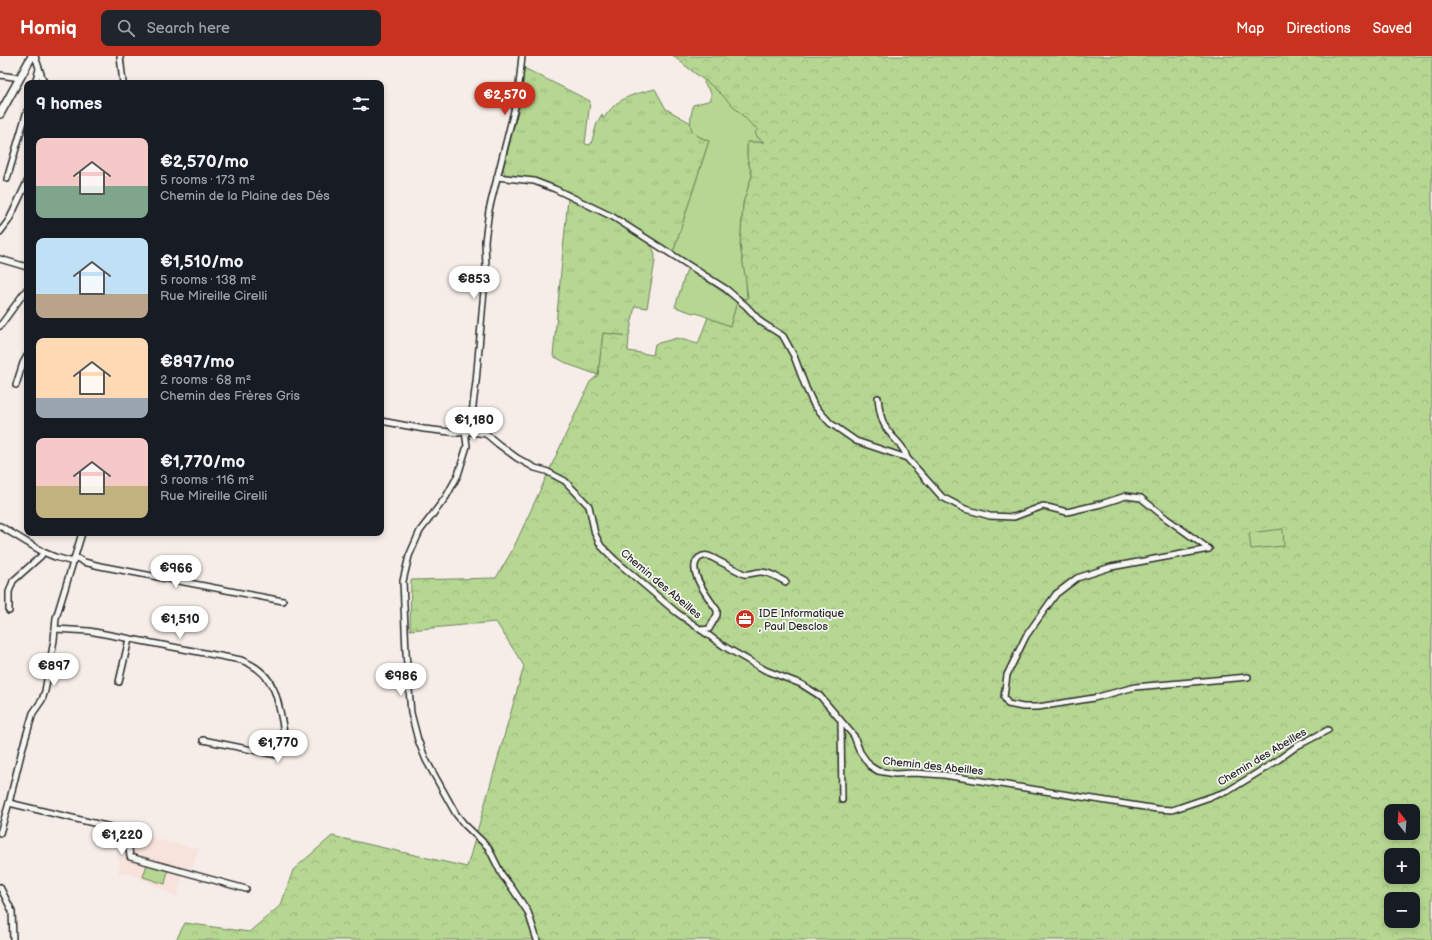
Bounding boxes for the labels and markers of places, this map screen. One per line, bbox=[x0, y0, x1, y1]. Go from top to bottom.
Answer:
pin: €2,570 bbox=[472, 82, 538, 116]
pin: €853 bbox=[450, 266, 498, 300]
pin: €1,180 bbox=[441, 407, 507, 441]
pin: €966 bbox=[152, 555, 200, 589]
pin: €1,510 bbox=[147, 606, 213, 640]
place label: IDE Informatique , Paul Desclos bbox=[759, 607, 844, 633]
office icon: IDE Informatique , Paul Desclos bbox=[734, 608, 756, 630]
pin: €897 bbox=[30, 653, 78, 687]
pin: €986 bbox=[377, 663, 425, 697]
pin: €1,770 bbox=[245, 730, 311, 764]
pin: €1,220 bbox=[89, 822, 155, 856]

